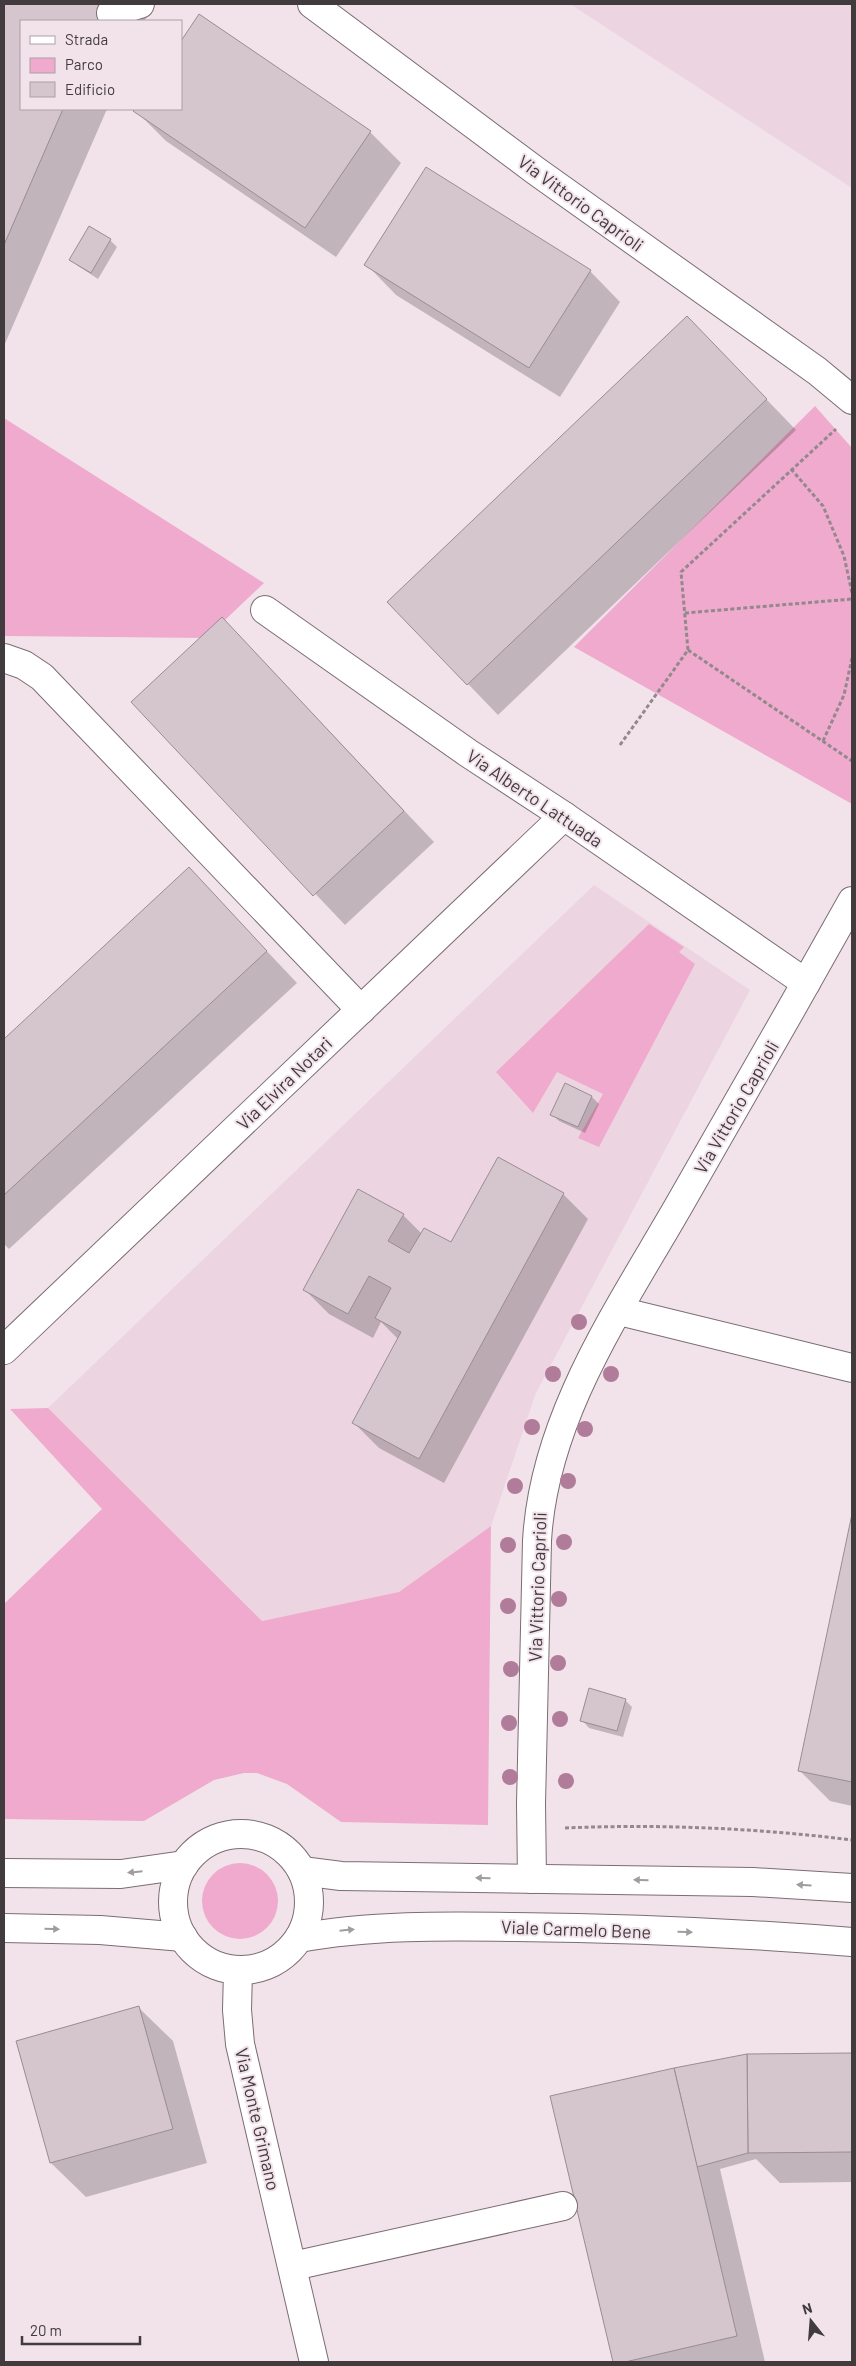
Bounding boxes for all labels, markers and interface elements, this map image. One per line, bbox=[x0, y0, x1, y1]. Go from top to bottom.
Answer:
legend bbox=[20, 20, 182, 110]
text: Strada bbox=[65, 30, 108, 48]
text: Parco bbox=[65, 55, 103, 73]
text: Edificio bbox=[65, 80, 115, 98]
street label: Via Vittorio Caprioli bbox=[514, 150, 648, 256]
street label: Via Alberto Lattuada bbox=[463, 744, 607, 852]
street label: Via Elvira Notari bbox=[232, 1032, 336, 1134]
street label: Via Vittorio Caprioli bbox=[689, 1037, 783, 1177]
street label: Via Vittorio Caprioli bbox=[523, 1512, 551, 1662]
one-way arrow bbox=[127, 1868, 143, 1876]
one-way arrow bbox=[475, 1874, 491, 1882]
one-way arrow bbox=[633, 1876, 649, 1884]
one-way arrow bbox=[795, 1880, 811, 1888]
street label: Viale Carmelo Bene bbox=[501, 1915, 651, 1943]
one-way arrow bbox=[45, 1925, 61, 1933]
one-way arrow bbox=[340, 1926, 356, 1934]
one-way arrow bbox=[677, 1928, 693, 1936]
street label: Via Monte Grimano bbox=[231, 2046, 285, 2192]
north arrow bbox=[786, 2296, 836, 2346]
text: N bbox=[800, 2299, 814, 2318]
scale bar bbox=[22, 2314, 140, 2346]
text: 20 m bbox=[30, 2321, 62, 2339]

